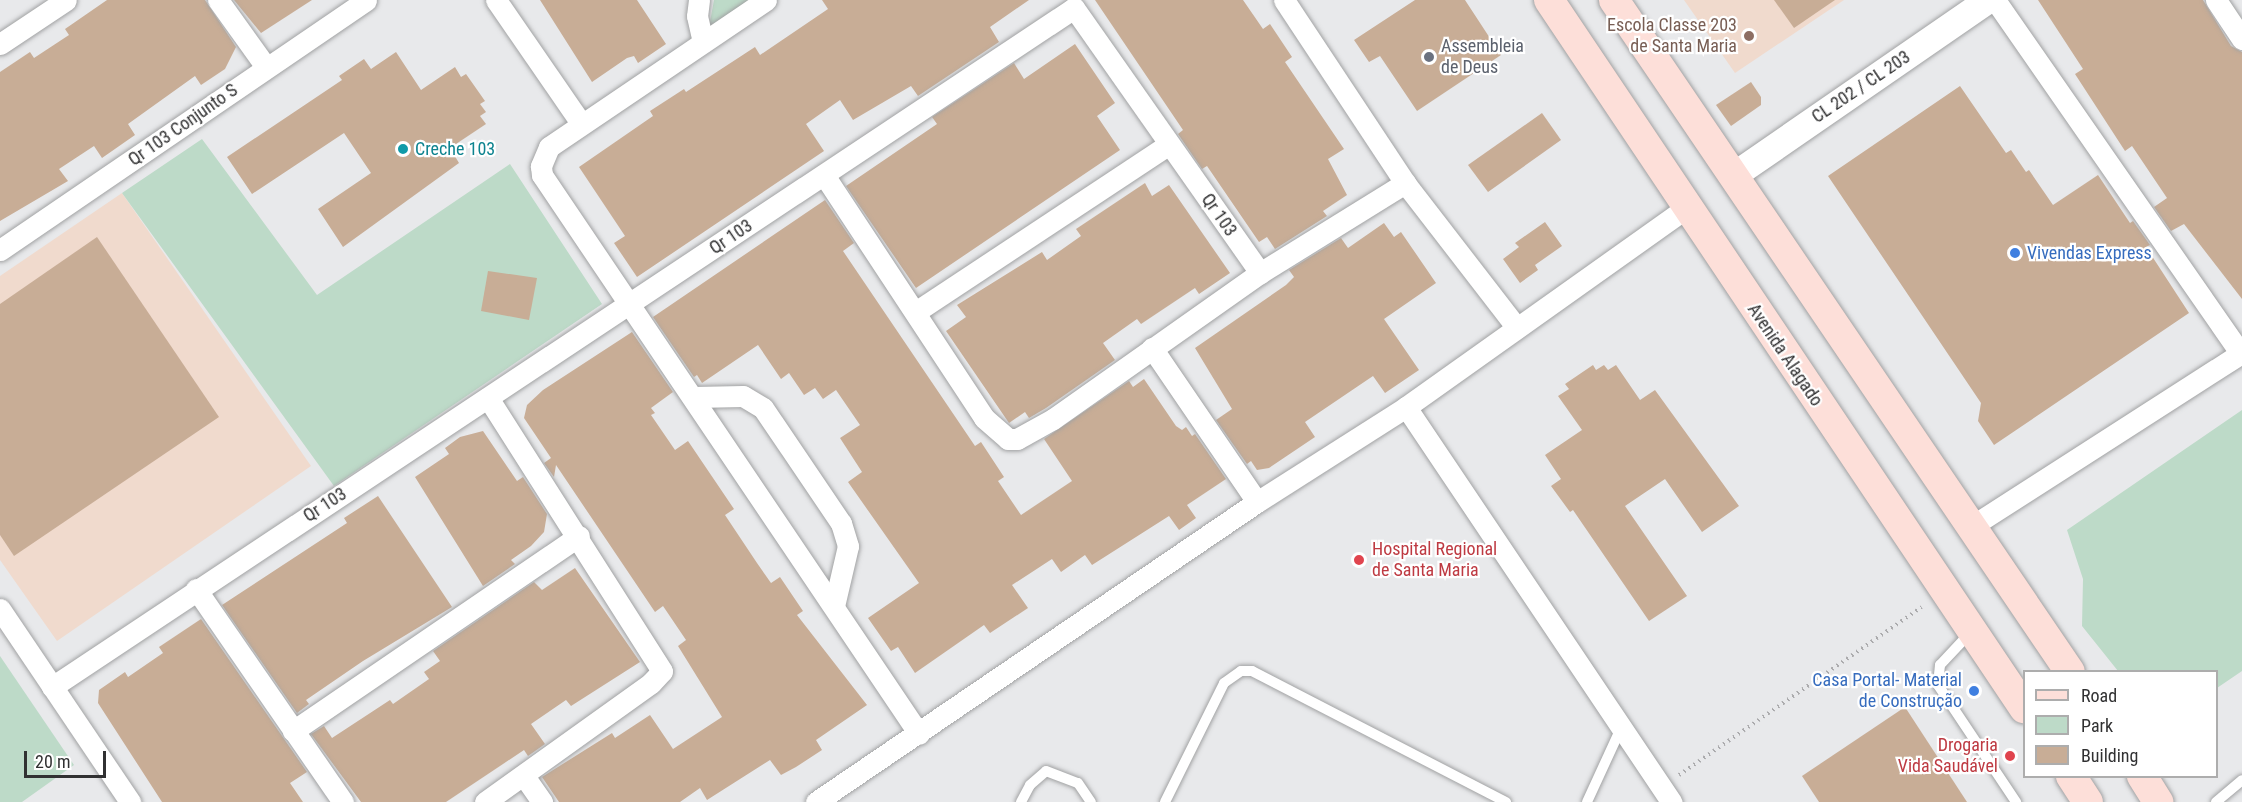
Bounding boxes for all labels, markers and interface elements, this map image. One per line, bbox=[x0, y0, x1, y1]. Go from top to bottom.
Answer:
place label: Escola Classe 203 de Santa Maria bbox=[1607, 15, 1737, 57]
marker: Escola Classe 203 de Santa Maria bbox=[1742, 29, 1756, 43]
place label: Assembleia de Deus bbox=[1441, 36, 1524, 78]
street label: CL 202 / CL 203 bbox=[1808, 46, 1914, 128]
marker: Assembleia de Deus bbox=[1422, 50, 1436, 64]
street label: Qr 103 Conjunto S bbox=[124, 79, 242, 171]
place label: Creche 103 bbox=[415, 138, 495, 160]
marker: Creche 103 bbox=[396, 142, 410, 156]
street label: Qr 103 bbox=[1197, 190, 1241, 240]
street label: Qr 103 bbox=[705, 215, 757, 259]
place label: Vivendas Express bbox=[2027, 242, 2152, 264]
marker: Vivendas Express bbox=[2008, 246, 2022, 260]
street label: Avenida Alagado bbox=[1743, 300, 1827, 410]
street label: Qr 103 bbox=[299, 483, 351, 527]
place label: Hospital Regional de Santa Maria bbox=[1372, 539, 1497, 582]
marker: Hospital Regional de Santa Maria bbox=[1350, 551, 1368, 569]
place label: Casa Portal- Material de Construção bbox=[1812, 670, 1962, 712]
legend bbox=[2023, 670, 2218, 778]
marker: Casa Portal- Material de Construção bbox=[1967, 684, 1981, 698]
text: Road bbox=[2081, 685, 2117, 706]
text: Park bbox=[2081, 715, 2113, 736]
place label: Drogaria Vida Saudável bbox=[1898, 735, 1998, 777]
scale bar bbox=[27, 739, 110, 777]
text: Building bbox=[2081, 745, 2138, 766]
marker: Drogaria Vida Saudável bbox=[2003, 749, 2017, 763]
text: 20 m bbox=[35, 751, 70, 772]

